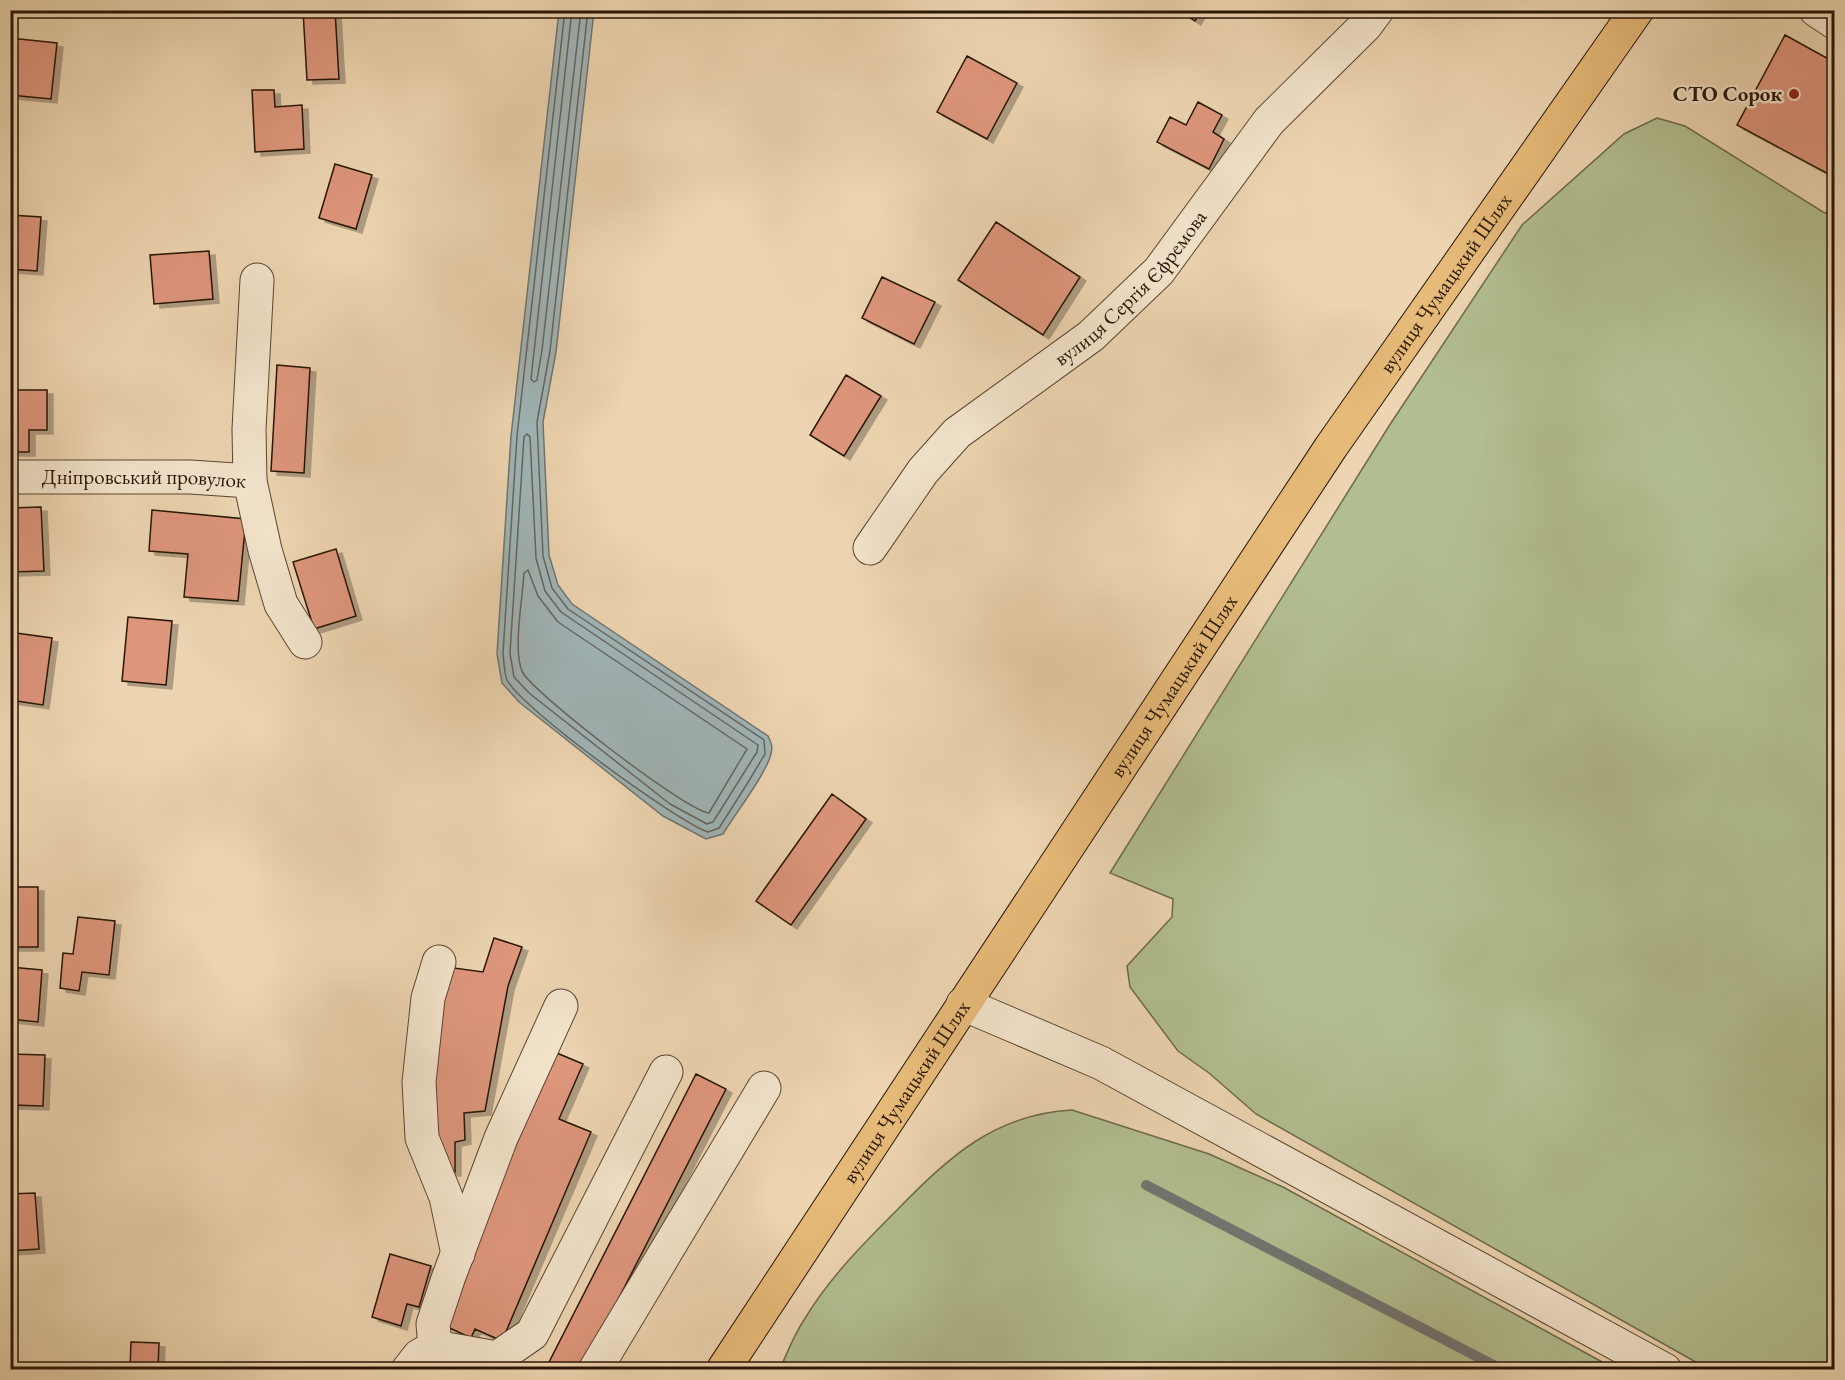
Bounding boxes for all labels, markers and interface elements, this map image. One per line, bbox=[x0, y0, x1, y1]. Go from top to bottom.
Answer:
place label: СТО Сорок bbox=[1673, 80, 1782, 107]
marker: СТО Сорок bbox=[1787, 87, 1801, 101]
street label: вулиця Чумацький Шлях bbox=[1373, 188, 1517, 378]
street label: вулиця Сергія Єфремова bbox=[1048, 204, 1213, 371]
street label: Дніпровський провулок bbox=[42, 463, 247, 494]
street label: вулиця Чумацький Шлях bbox=[1103, 589, 1243, 782]
street label: вулиця Чумацький Шлях bbox=[836, 995, 976, 1188]

